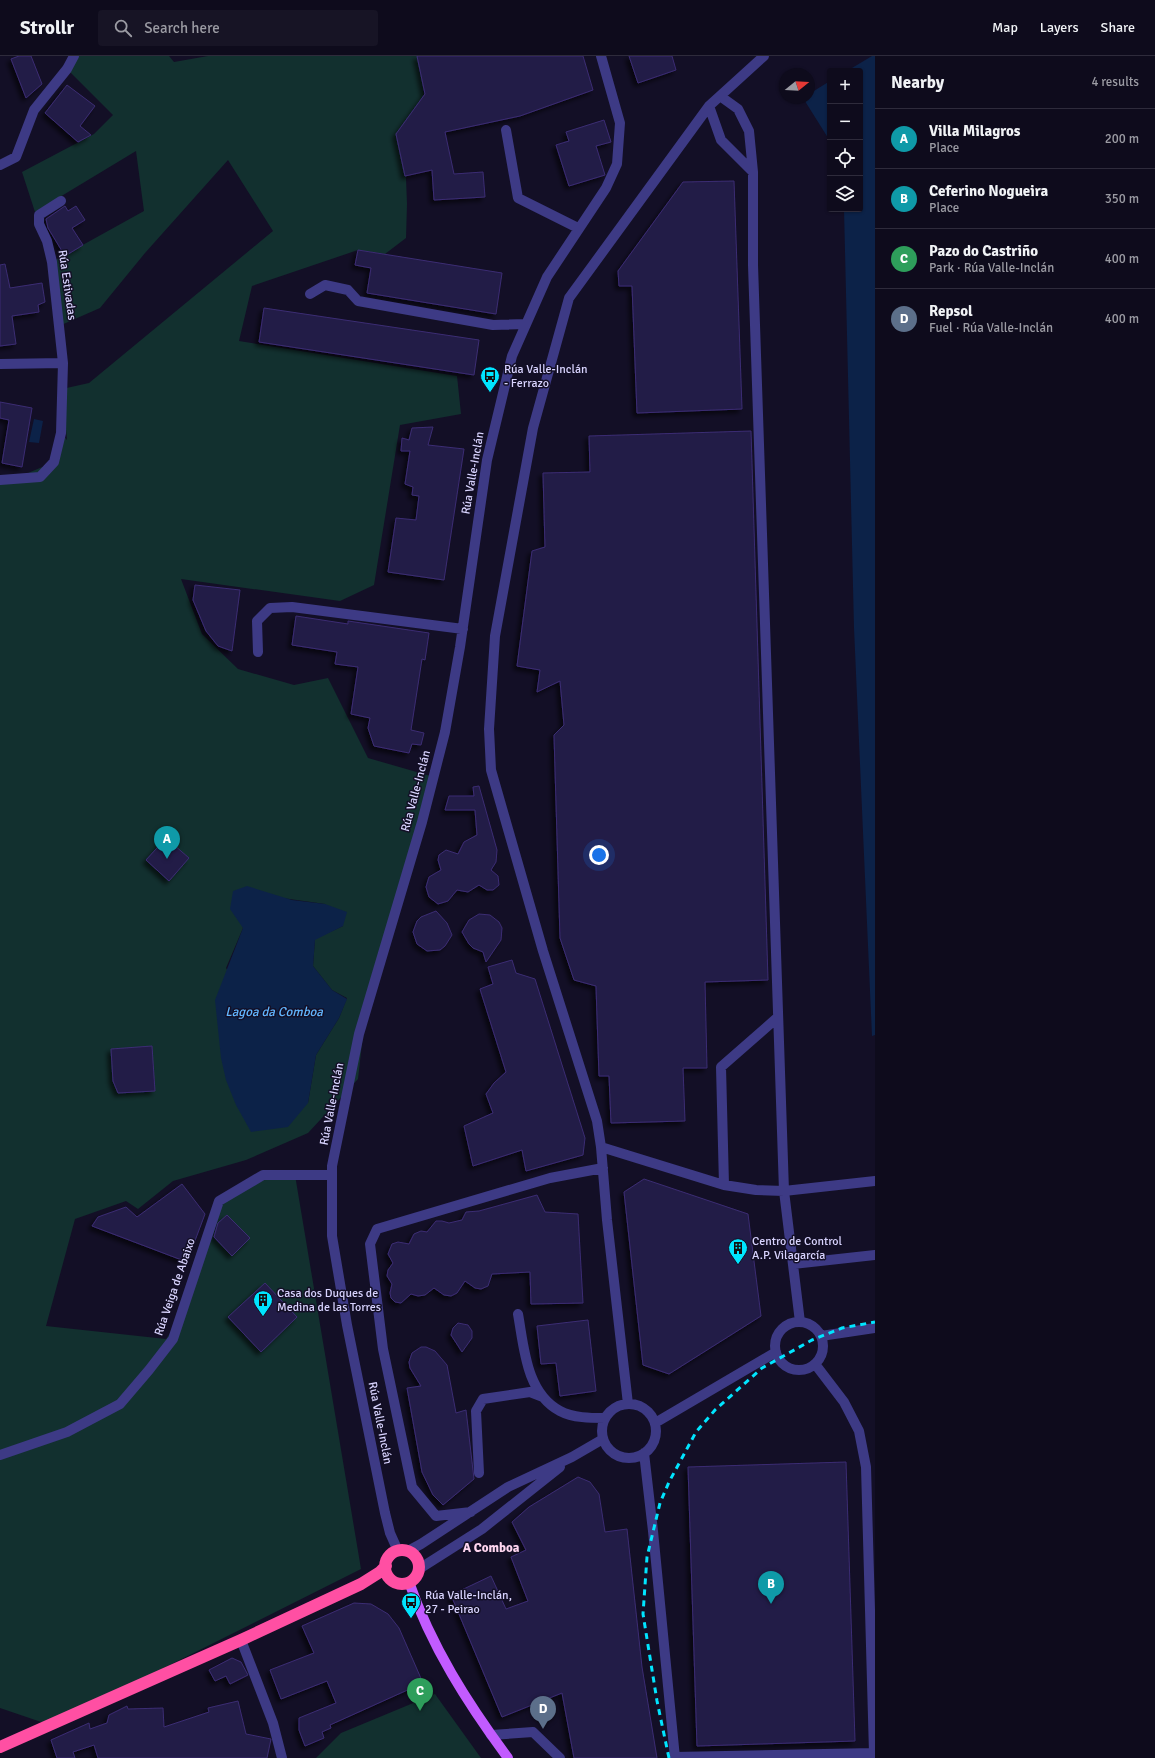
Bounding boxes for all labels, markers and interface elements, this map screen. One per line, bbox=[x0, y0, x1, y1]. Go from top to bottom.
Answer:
search box bbox=[98, 10, 378, 46]
text: Strollr bbox=[20, 16, 74, 40]
icon: search bbox=[112, 17, 134, 39]
text: Search here bbox=[144, 19, 220, 37]
text: Map bbox=[992, 19, 1018, 36]
text: Layers bbox=[1040, 19, 1079, 36]
text: Share bbox=[1101, 19, 1135, 36]
north arrow bbox=[779, 68, 815, 104]
map controls bbox=[827, 68, 863, 212]
button: + bbox=[827, 68, 863, 104]
text: Nearby bbox=[891, 72, 944, 93]
text: 4 results bbox=[1091, 74, 1139, 90]
button: − bbox=[827, 104, 863, 140]
text: Villa Milagros bbox=[929, 122, 1020, 140]
text: A bbox=[900, 131, 908, 147]
text: 200 m bbox=[1105, 131, 1139, 147]
button: locate bbox=[827, 140, 863, 176]
text: Place bbox=[929, 140, 959, 156]
button: layers bbox=[827, 176, 863, 212]
text: Ceferino Nogueira bbox=[929, 182, 1048, 200]
text: B bbox=[900, 191, 908, 207]
text: 350 m bbox=[1105, 191, 1139, 207]
text: Place bbox=[929, 200, 959, 216]
text: Pazo do Castriño bbox=[929, 242, 1038, 260]
street label: Rúa Estivadas bbox=[55, 249, 79, 321]
text: C bbox=[900, 251, 908, 267]
text: 400 m bbox=[1105, 251, 1139, 267]
text: Park · Rúa Valle-Inclán bbox=[929, 260, 1054, 276]
text: Repsol bbox=[929, 302, 973, 320]
text: D bbox=[900, 311, 908, 327]
text: 400 m bbox=[1105, 311, 1139, 327]
text: Fuel · Rúa Valle-Inclán bbox=[929, 320, 1053, 336]
place label: Rúa Valle-Inclán - Ferrazo bbox=[504, 362, 588, 391]
bus stop icon: Rúa Valle-Inclán - Ferrazo bbox=[479, 365, 501, 393]
street label: Rúa Valle-Inclán bbox=[458, 431, 488, 515]
street label: Rúa Valle-Inclán bbox=[398, 749, 434, 833]
pin: A bbox=[154, 826, 180, 859]
your location bbox=[589, 845, 609, 865]
water label: Lagoa da Comboa bbox=[225, 1004, 323, 1020]
street label: Rúa Valle-Inclán bbox=[317, 1062, 347, 1146]
place label: Centro de Control A.P. Vilagarcía bbox=[752, 1234, 843, 1263]
street label: Rúa Veiga de Abaixo bbox=[151, 1236, 199, 1338]
building icon: Centro de Control A.P. Vilagarcía bbox=[727, 1237, 749, 1265]
place label: Casa dos Duques de Medina de las Torres bbox=[277, 1286, 381, 1315]
building icon: Casa dos Duques de Medina de las Torres bbox=[252, 1289, 274, 1317]
street label: Rúa Valle-Inclán bbox=[365, 1381, 395, 1465]
district label: A Comboa bbox=[463, 1540, 520, 1556]
pin: B bbox=[758, 1571, 784, 1604]
place label: Rúa Valle-Inclán, 27 - Peirao bbox=[425, 1588, 512, 1617]
bus stop icon: Rúa Valle-Inclán, 27 - Peirao bbox=[400, 1591, 422, 1619]
pin: C bbox=[407, 1678, 433, 1711]
pin: D bbox=[530, 1696, 556, 1729]

